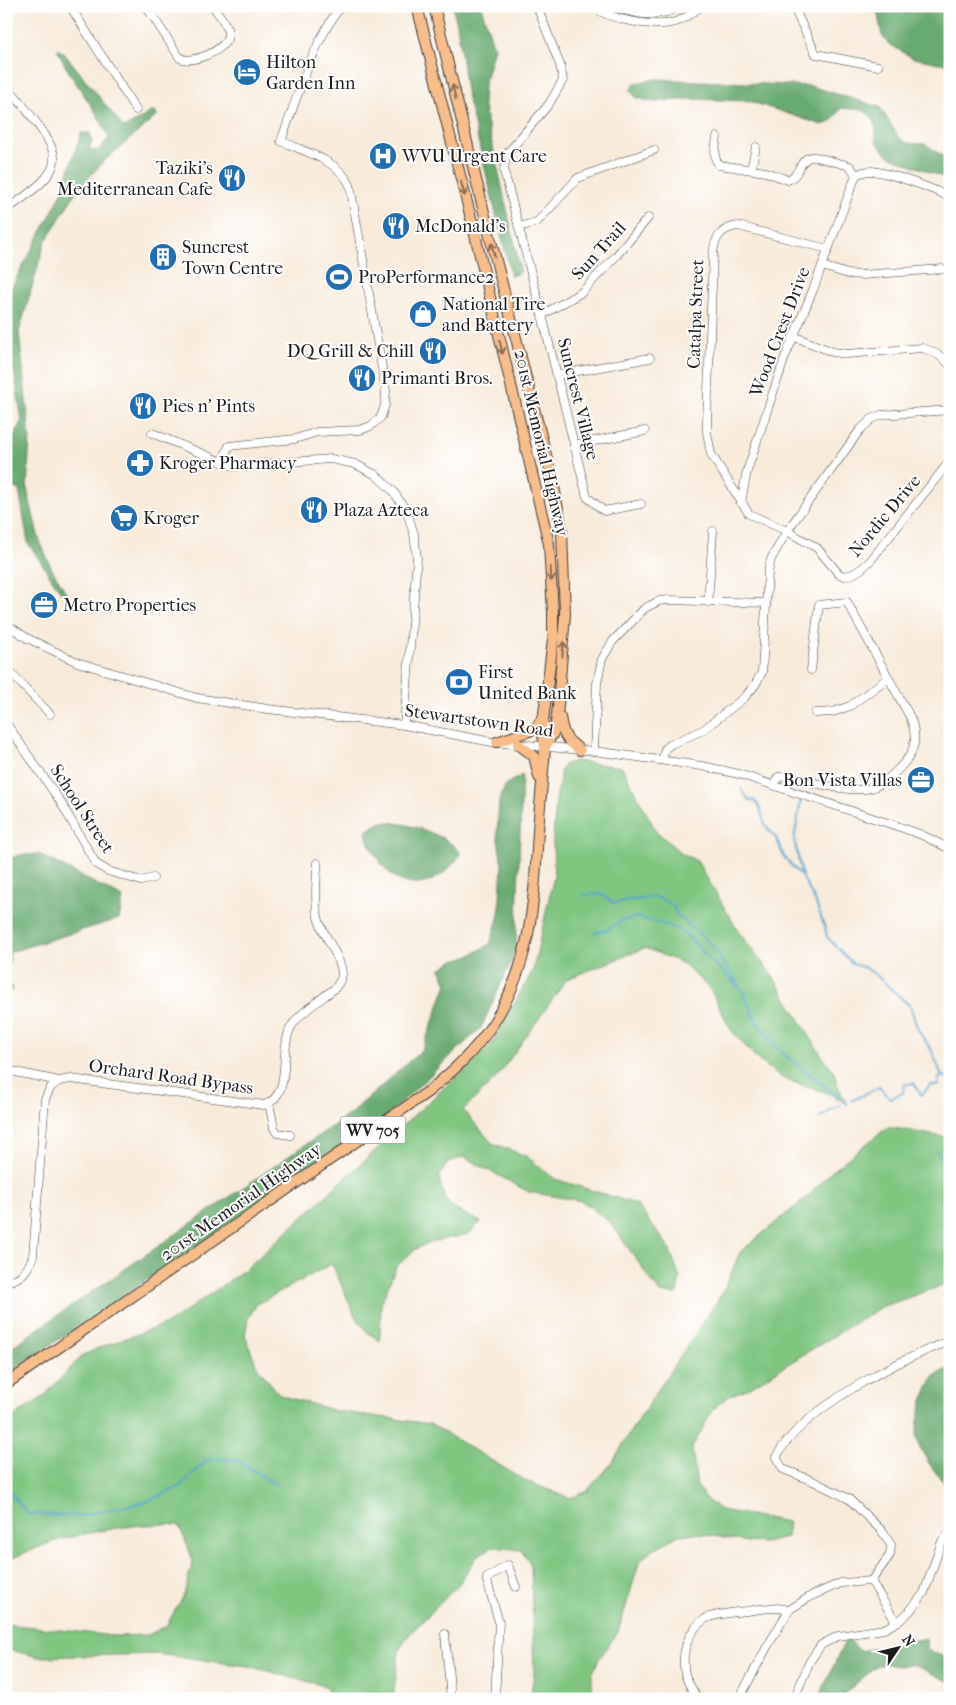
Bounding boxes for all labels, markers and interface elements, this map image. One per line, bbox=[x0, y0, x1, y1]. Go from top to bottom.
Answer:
place label: Hilton Garden Inn bbox=[266, 52, 356, 94]
hotel icon: Hilton Garden Inn bbox=[232, 57, 262, 87]
one-way arrow bbox=[449, 85, 458, 101]
hospital icon: WVU Urgent Care bbox=[368, 141, 398, 171]
place label: WVU Urgent Care bbox=[401, 146, 547, 167]
place label: Taziki's Mediterranean Cafe bbox=[57, 158, 213, 200]
restaurant icon: Taziki's Mediterranean Cafe bbox=[217, 163, 247, 193]
one-way arrow bbox=[459, 181, 468, 197]
restaurant icon: McDonald's bbox=[381, 211, 411, 241]
place label: McDonald's bbox=[415, 216, 506, 237]
street label: Sun Trail bbox=[567, 218, 631, 284]
place label: Suncrest Town Centre bbox=[182, 237, 283, 279]
building icon: Suncrest Town Centre bbox=[148, 242, 178, 272]
one-way arrow bbox=[488, 243, 497, 259]
street label: Catalpa Street bbox=[684, 258, 708, 369]
sports icon: ProPerformance2 bbox=[324, 262, 354, 292]
street label: Wood Crest Drive bbox=[745, 264, 815, 401]
place label: ProPerformance2 bbox=[358, 267, 494, 288]
place label: National Tire and Battery bbox=[442, 294, 545, 336]
shop icon: National Tire and Battery bbox=[408, 299, 438, 329]
restaurant icon: DQ Grill & Chill bbox=[418, 336, 448, 366]
street label: Suncrest Village bbox=[553, 336, 603, 462]
one-way arrow bbox=[497, 339, 507, 355]
place label: DQ Grill & Chill bbox=[287, 341, 414, 362]
street label: 201st Memorial Highway bbox=[509, 347, 573, 540]
restaurant icon: Primanti Bros. bbox=[347, 363, 377, 393]
place label: Primanti Bros. bbox=[381, 368, 493, 389]
restaurant icon: Pies n' Pints bbox=[128, 391, 158, 421]
place label: Pies n' Pints bbox=[162, 396, 255, 417]
pharmacy icon: Kroger Pharmacy bbox=[125, 448, 155, 478]
place label: Kroger Pharmacy bbox=[159, 453, 298, 474]
street label: Nordic Drive bbox=[845, 471, 925, 561]
restaurant icon: Plaza Azteca bbox=[299, 495, 329, 525]
place label: Plaza Azteca bbox=[333, 500, 429, 521]
supermarket icon: Kroger bbox=[109, 503, 139, 533]
place label: Kroger bbox=[143, 508, 199, 529]
one-way arrow bbox=[546, 566, 556, 582]
office icon: Metro Properties bbox=[29, 590, 59, 620]
place label: Metro Properties bbox=[63, 595, 197, 616]
one-way arrow bbox=[558, 641, 567, 657]
place label: First United Bank bbox=[478, 662, 577, 704]
bank icon: First United Bank bbox=[444, 667, 474, 697]
street label: Stewartstown Road bbox=[403, 700, 555, 742]
street label: School Street bbox=[46, 761, 119, 858]
office icon: Bon Vista Villas bbox=[906, 765, 936, 795]
place label: Bon Vista Villas bbox=[783, 770, 902, 791]
street label: Orchard Road Bypass bbox=[87, 1055, 255, 1099]
road number: WV 705 bbox=[340, 1116, 406, 1144]
street label: 201st Memorial Highway bbox=[157, 1138, 327, 1265]
north arrow bbox=[874, 1622, 924, 1672]
text: N bbox=[898, 1632, 918, 1650]

